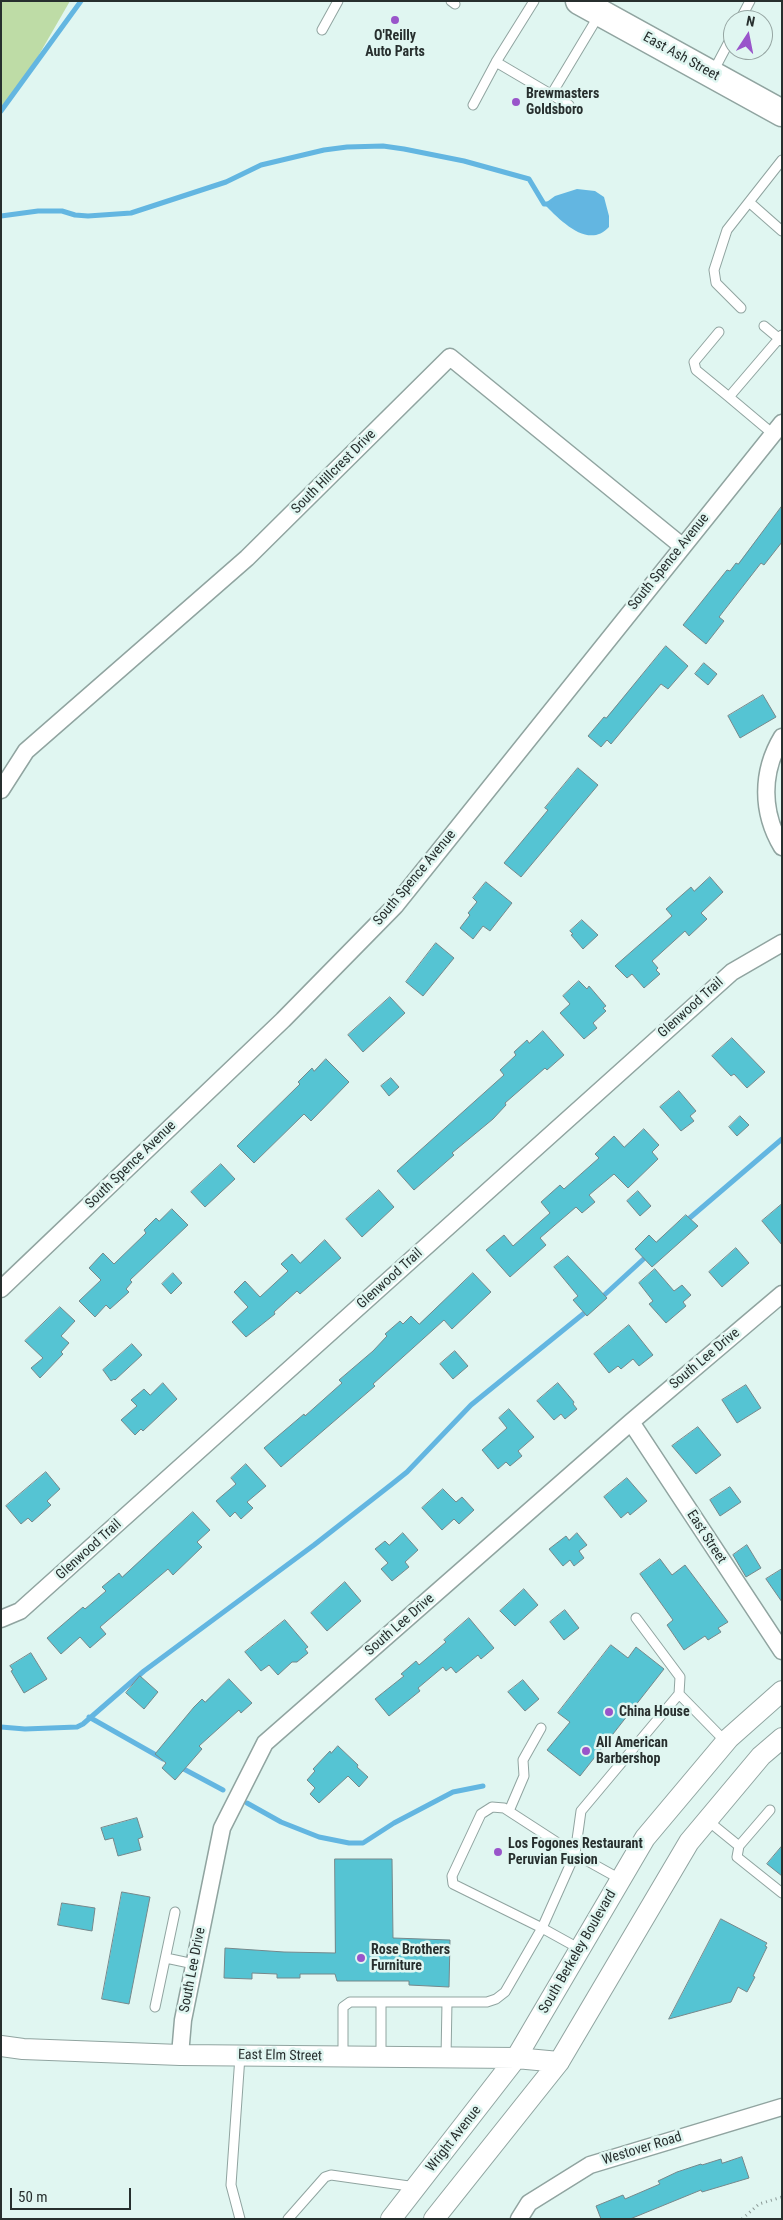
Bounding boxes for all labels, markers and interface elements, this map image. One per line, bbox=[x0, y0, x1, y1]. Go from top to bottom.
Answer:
north arrow bbox=[723, 10, 773, 60]
text: N bbox=[745, 13, 756, 30]
marker: O'Reilly Auto Parts bbox=[389, 14, 401, 26]
place label: O'Reilly Auto Parts bbox=[365, 28, 425, 60]
street label: East Ash Street bbox=[640, 29, 722, 85]
place label: Brewmasters Goldsboro bbox=[526, 86, 599, 118]
marker: Brewmasters Goldsboro bbox=[510, 96, 522, 108]
street label: South Hillcrest Drive bbox=[288, 426, 380, 518]
street label: South Spence Avenue bbox=[625, 510, 713, 614]
street label: South Spence Avenue bbox=[370, 827, 460, 929]
street label: Glenwood Trail bbox=[655, 974, 727, 1042]
street label: South Spence Avenue bbox=[82, 1118, 180, 1212]
street label: Glenwood Trail bbox=[354, 1245, 426, 1313]
street label: South Lee Drive bbox=[667, 1325, 743, 1393]
street label: East Street bbox=[683, 1507, 729, 1567]
street label: Glenwood Trail bbox=[53, 1516, 125, 1584]
street label: South Lee Drive bbox=[362, 1590, 438, 1660]
place label: China House bbox=[619, 1704, 690, 1720]
marker: China House bbox=[603, 1706, 615, 1718]
place label: All American Barbershop bbox=[596, 1735, 668, 1768]
marker: All American Barbershop bbox=[580, 1745, 592, 1757]
place label: Los Fogones Restaurant Peruvian Fusion bbox=[508, 1836, 643, 1868]
marker: Los Fogones Restaurant Peruvian Fusion bbox=[492, 1846, 504, 1858]
street label: South Berkeley Boulevard bbox=[536, 1887, 620, 2017]
street label: South Lee Drive bbox=[177, 1926, 209, 2014]
place label: Rose Brothers Furniture bbox=[371, 1942, 450, 1974]
marker: Rose Brothers Furniture bbox=[355, 1952, 367, 1964]
street label: East Elm Street bbox=[238, 2047, 322, 2065]
street label: Wright Avenue bbox=[423, 2103, 485, 2175]
street label: Westover Road bbox=[600, 2129, 684, 2169]
scale bar bbox=[12, 2178, 134, 2210]
text: 50 m bbox=[18, 2188, 48, 2206]

